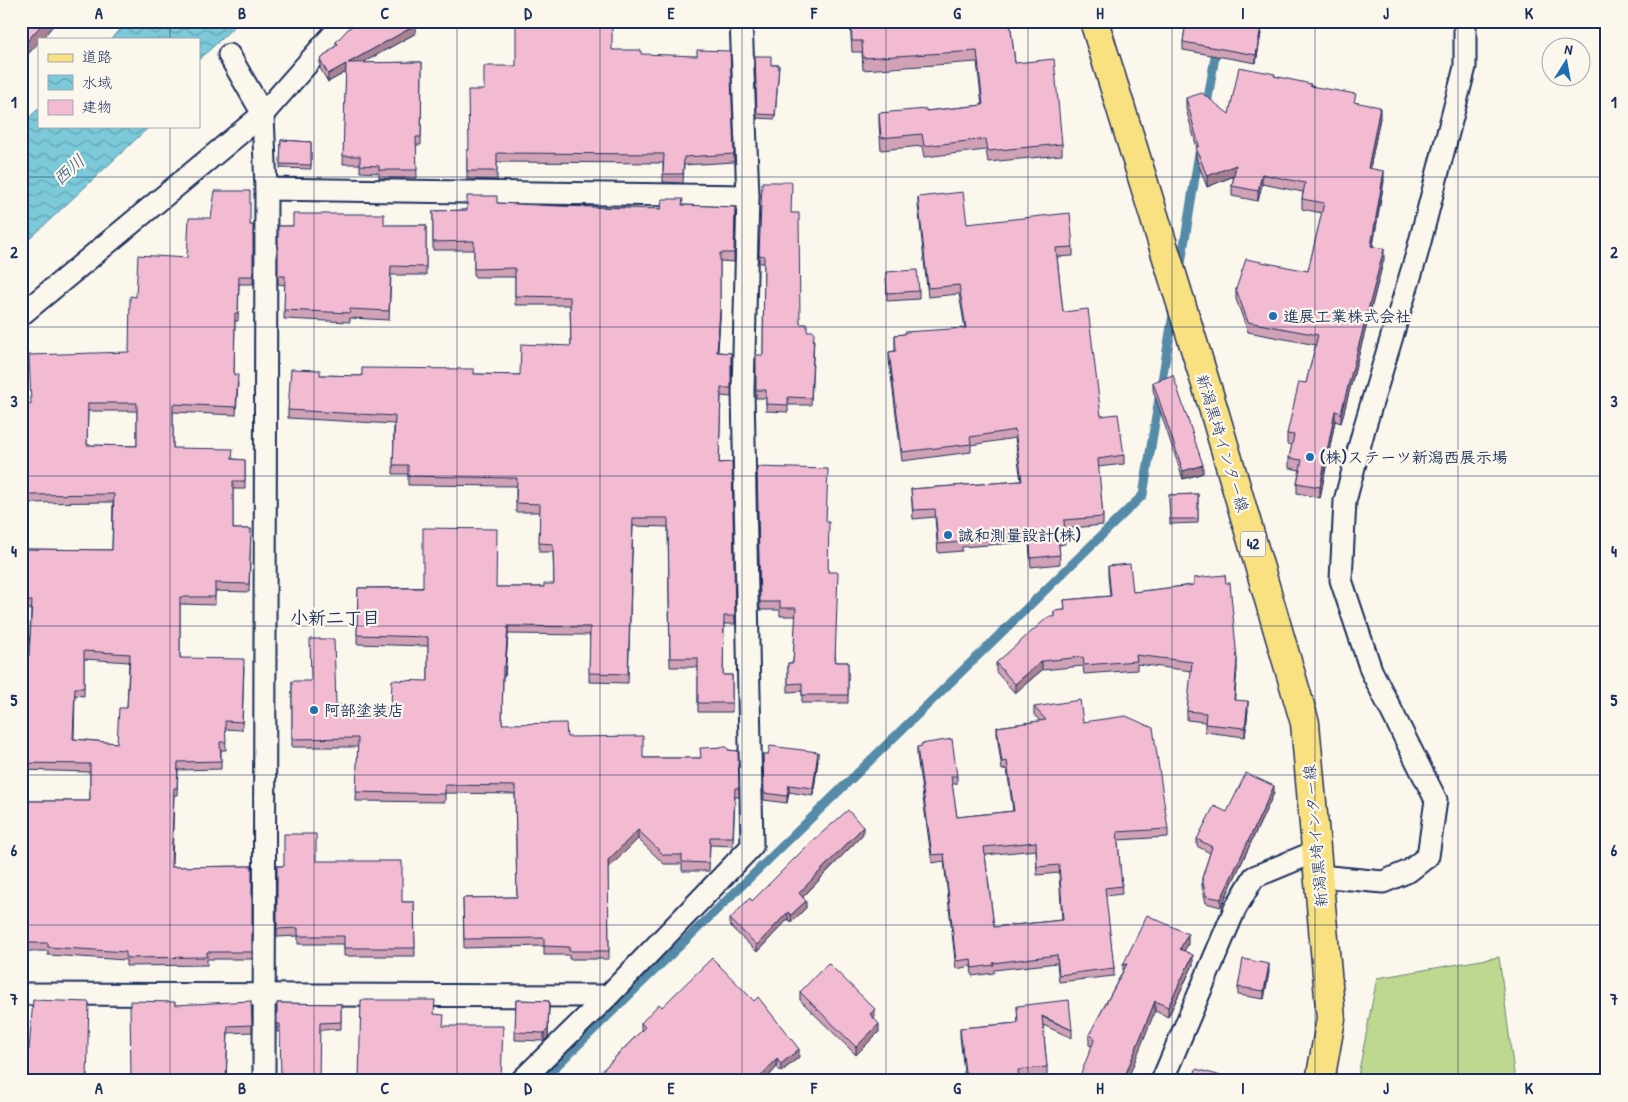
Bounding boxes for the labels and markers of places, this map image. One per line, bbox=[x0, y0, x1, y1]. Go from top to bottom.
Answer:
place label: 進展工業株式会社 bbox=[1283, 305, 1411, 327]
marker: 進展工業株式会社 bbox=[1267, 310, 1279, 322]
place label: (株)ステーツ新潟西展示場 bbox=[1320, 446, 1508, 468]
marker: (株)ステーツ新潟西展示場 bbox=[1304, 451, 1316, 463]
place label: 誠和測量設計(株) bbox=[958, 524, 1081, 546]
marker: 誠和測量設計(株) bbox=[942, 529, 954, 541]
place label: 阿部塗装店 bbox=[324, 699, 404, 721]
marker: 阿部塗装店 bbox=[308, 704, 320, 716]

